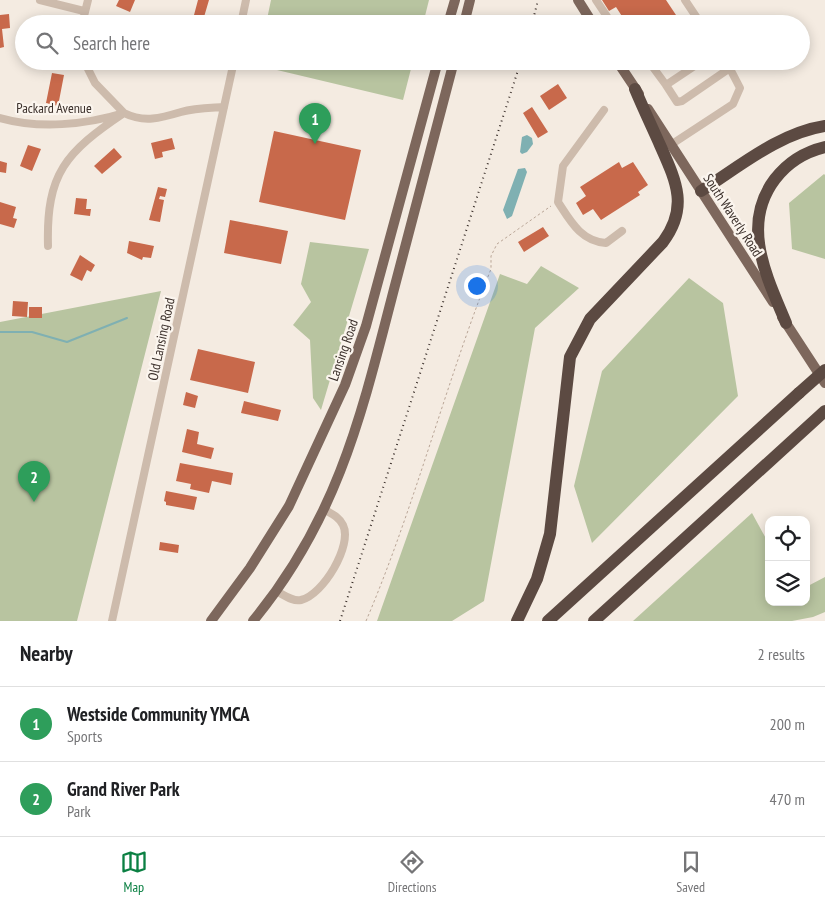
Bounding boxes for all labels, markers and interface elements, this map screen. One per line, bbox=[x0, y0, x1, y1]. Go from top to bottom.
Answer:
search box bbox=[15, 15, 810, 70]
icon: search bbox=[33, 29, 61, 57]
text: Search here bbox=[73, 31, 150, 55]
street label: Packard Avenue bbox=[16, 99, 92, 117]
pin: 1 bbox=[299, 103, 331, 144]
street label: South Waverly Road bbox=[699, 170, 767, 260]
your location bbox=[464, 273, 490, 299]
street label: Old Lansing Road bbox=[143, 296, 179, 382]
street label: Lansing Road bbox=[324, 317, 362, 383]
pin: 2 bbox=[18, 461, 50, 502]
map controls bbox=[765, 516, 810, 606]
button: locate bbox=[765, 516, 810, 561]
button: layers bbox=[765, 561, 810, 606]
text: Nearby bbox=[20, 640, 73, 667]
text: 2 results bbox=[758, 644, 805, 664]
text: Westside Community YMCA bbox=[67, 702, 249, 726]
text: 1 bbox=[32, 714, 40, 734]
text: 200 m bbox=[770, 714, 805, 734]
text: Sports bbox=[67, 726, 102, 746]
text: Grand River Park bbox=[67, 777, 180, 801]
text: 2 bbox=[32, 789, 40, 809]
text: 470 m bbox=[770, 789, 805, 809]
text: Park bbox=[67, 801, 91, 821]
tab: Map bbox=[120, 848, 148, 896]
tab: Directions bbox=[388, 848, 436, 896]
tab: Saved bbox=[676, 848, 705, 896]

